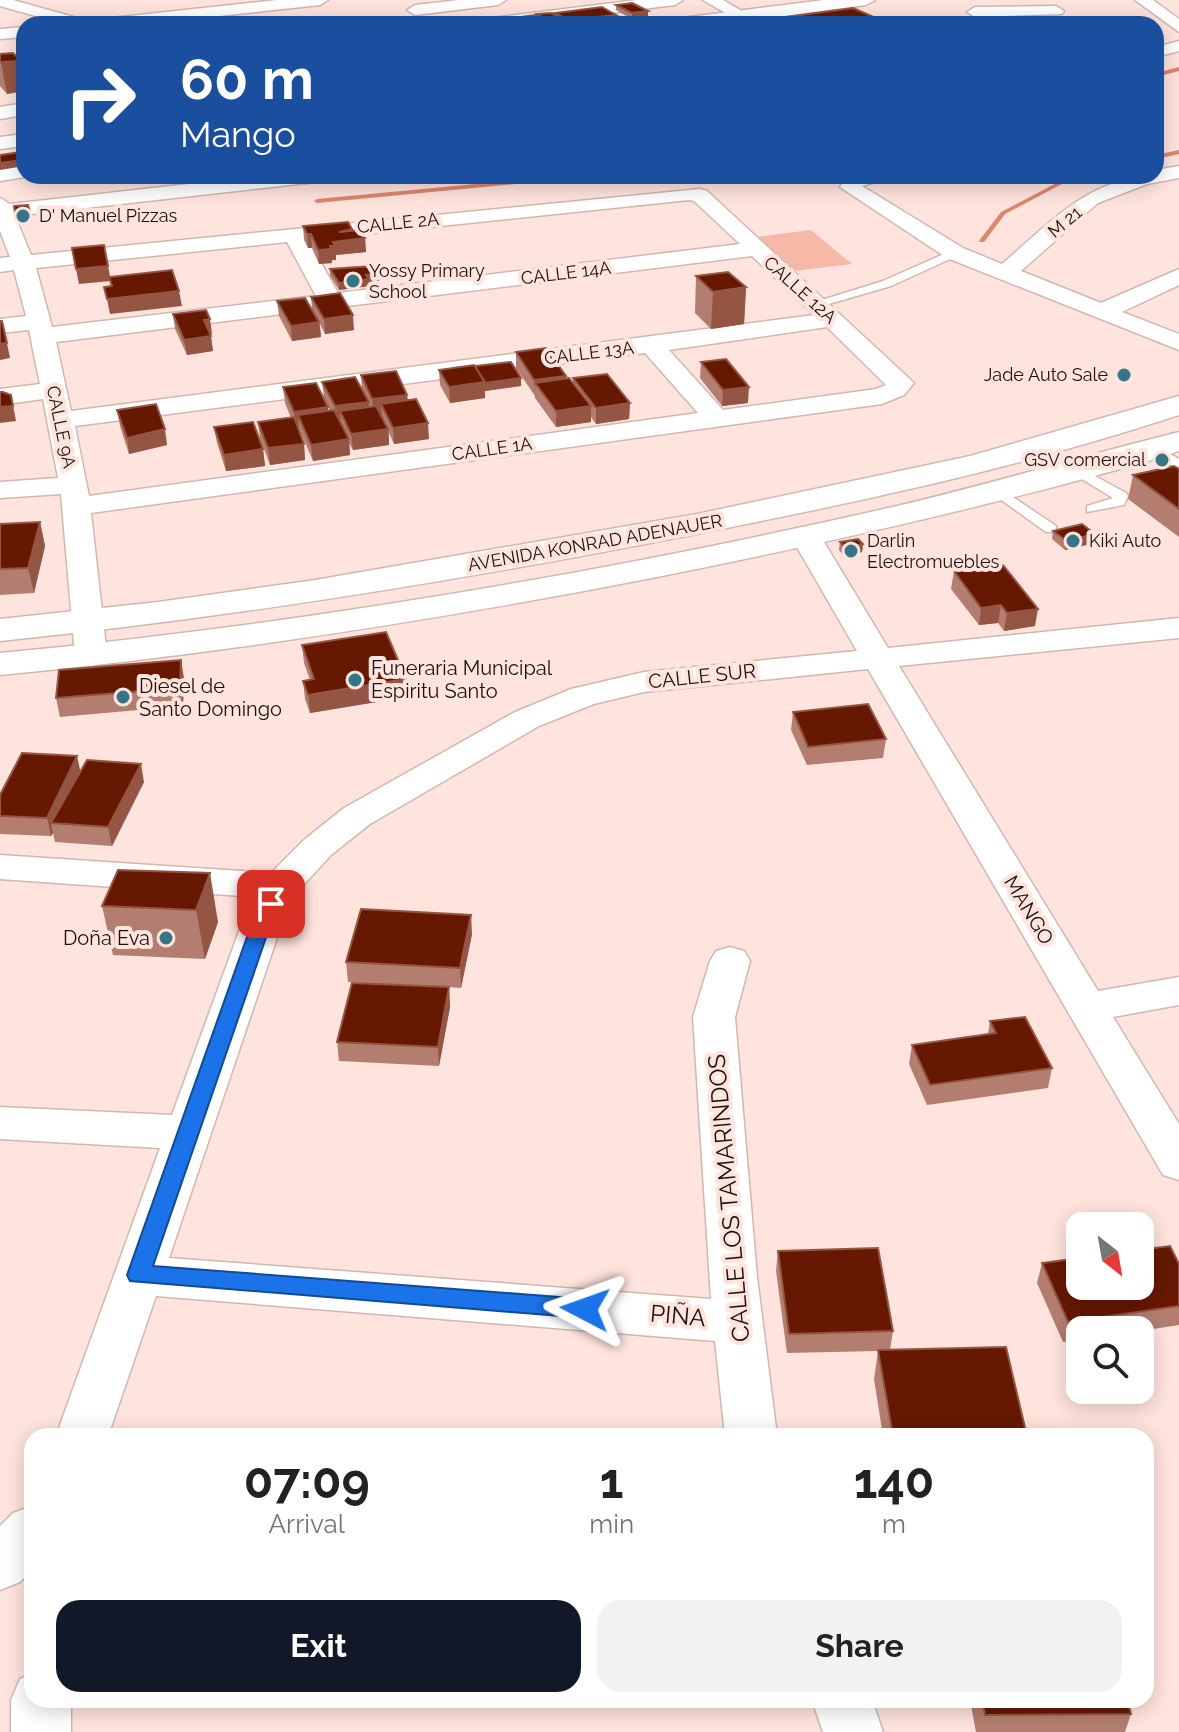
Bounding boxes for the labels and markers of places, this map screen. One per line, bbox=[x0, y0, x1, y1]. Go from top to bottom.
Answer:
place label: D' Manuel Pizzas bbox=[39, 205, 177, 226]
marker: D' Manuel Pizzas bbox=[14, 207, 32, 225]
place label: Yossy Primary School bbox=[369, 260, 485, 302]
marker: Yossy Primary School bbox=[344, 272, 362, 290]
place label: Jade Auto Sale bbox=[984, 364, 1108, 385]
marker: Jade Auto Sale bbox=[1115, 366, 1133, 384]
place label: GSV comercial bbox=[1024, 449, 1146, 470]
marker: GSV comercial bbox=[1153, 451, 1171, 469]
place label: Darlin Electromuebles bbox=[867, 530, 999, 572]
place label: Kiki Auto bbox=[1089, 530, 1162, 551]
marker: Kiki Auto bbox=[1064, 532, 1082, 550]
marker: Darlin Electromuebles bbox=[842, 542, 860, 560]
place label: Funeraria Municipal Espiritu Santo bbox=[371, 656, 553, 703]
marker: Funeraria Municipal Espiritu Santo bbox=[346, 671, 364, 689]
place label: Diesel de Santo Domingo bbox=[139, 674, 282, 721]
marker: Diesel de Santo Domingo bbox=[114, 688, 132, 706]
pin bbox=[237, 870, 305, 938]
place label: Doña Eva bbox=[63, 926, 150, 950]
marker: Doña Eva bbox=[157, 929, 175, 947]

